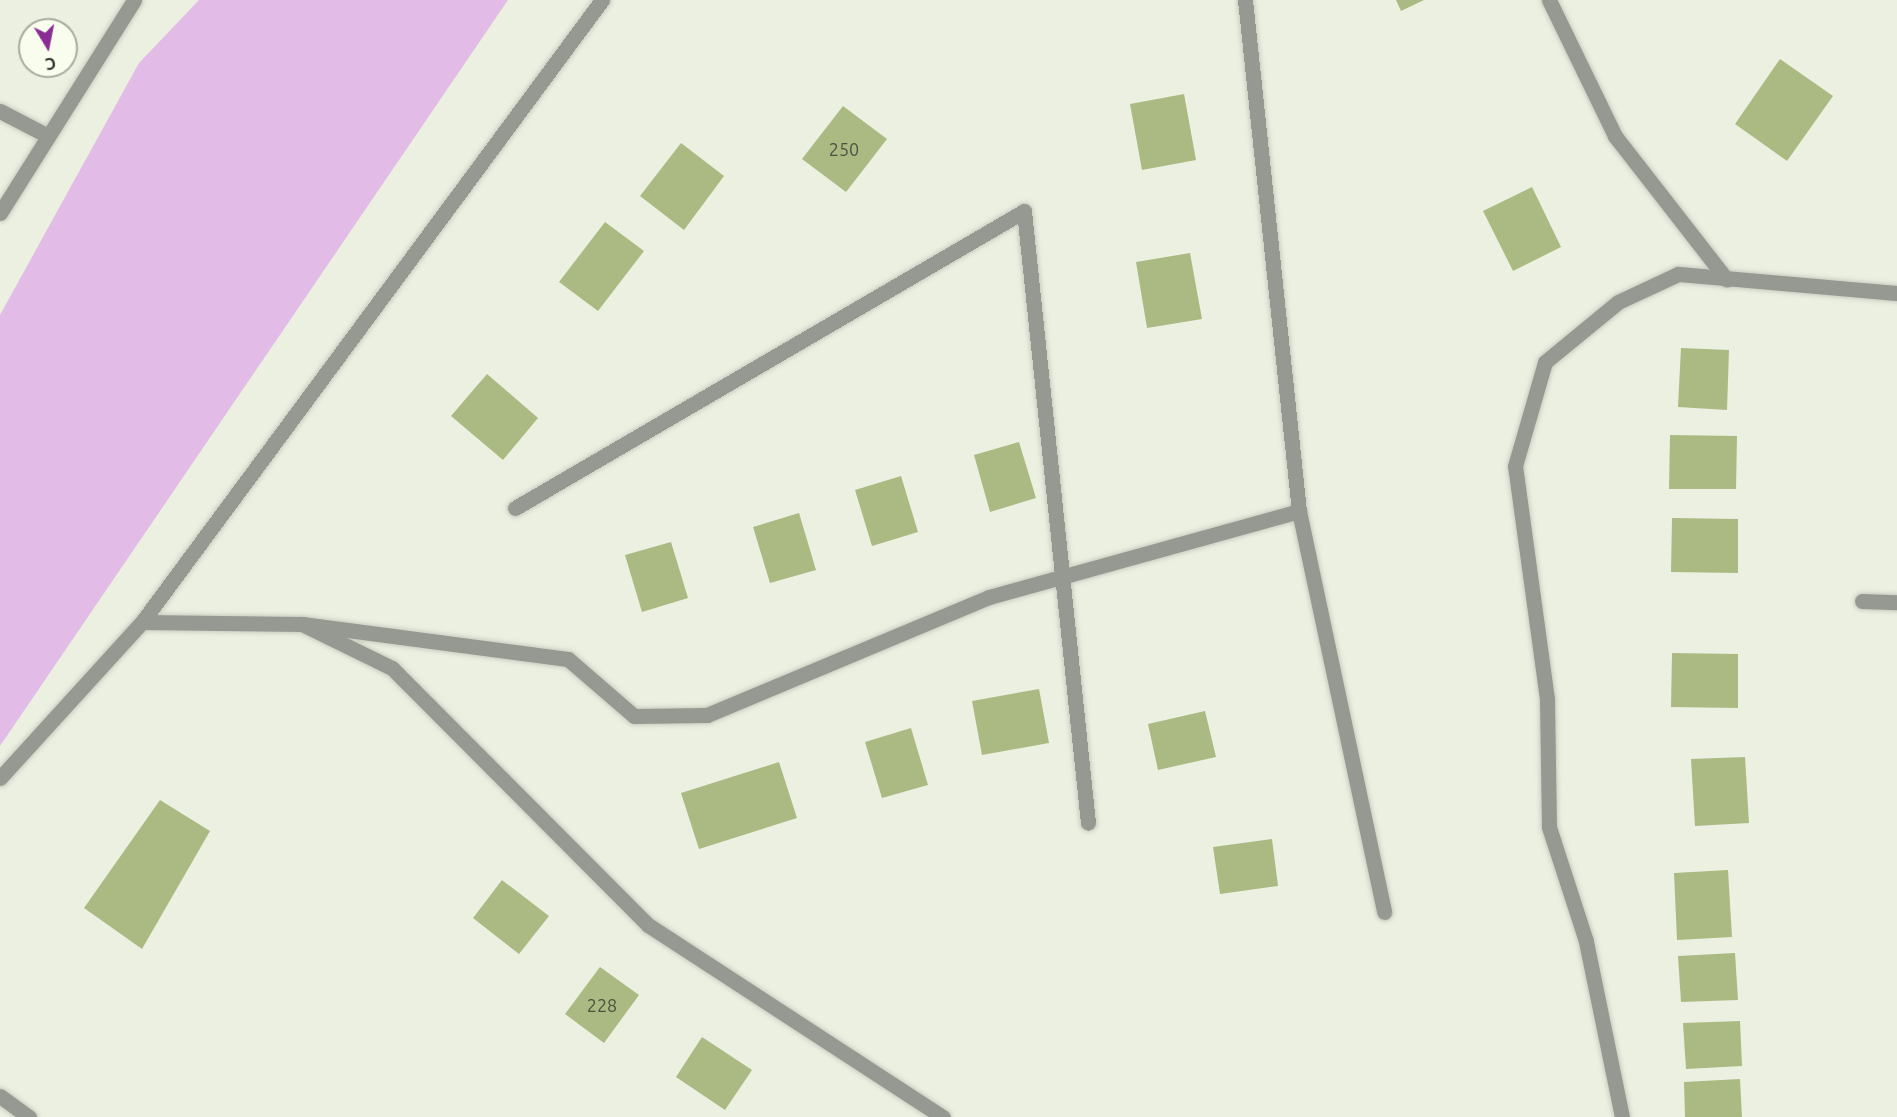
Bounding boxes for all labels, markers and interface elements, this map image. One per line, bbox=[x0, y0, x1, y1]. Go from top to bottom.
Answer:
north arrow bbox=[18, 18, 78, 78]
text: С bbox=[44, 54, 57, 74]
house number: 250 bbox=[829, 138, 859, 160]
house number: 228 bbox=[587, 994, 617, 1016]

